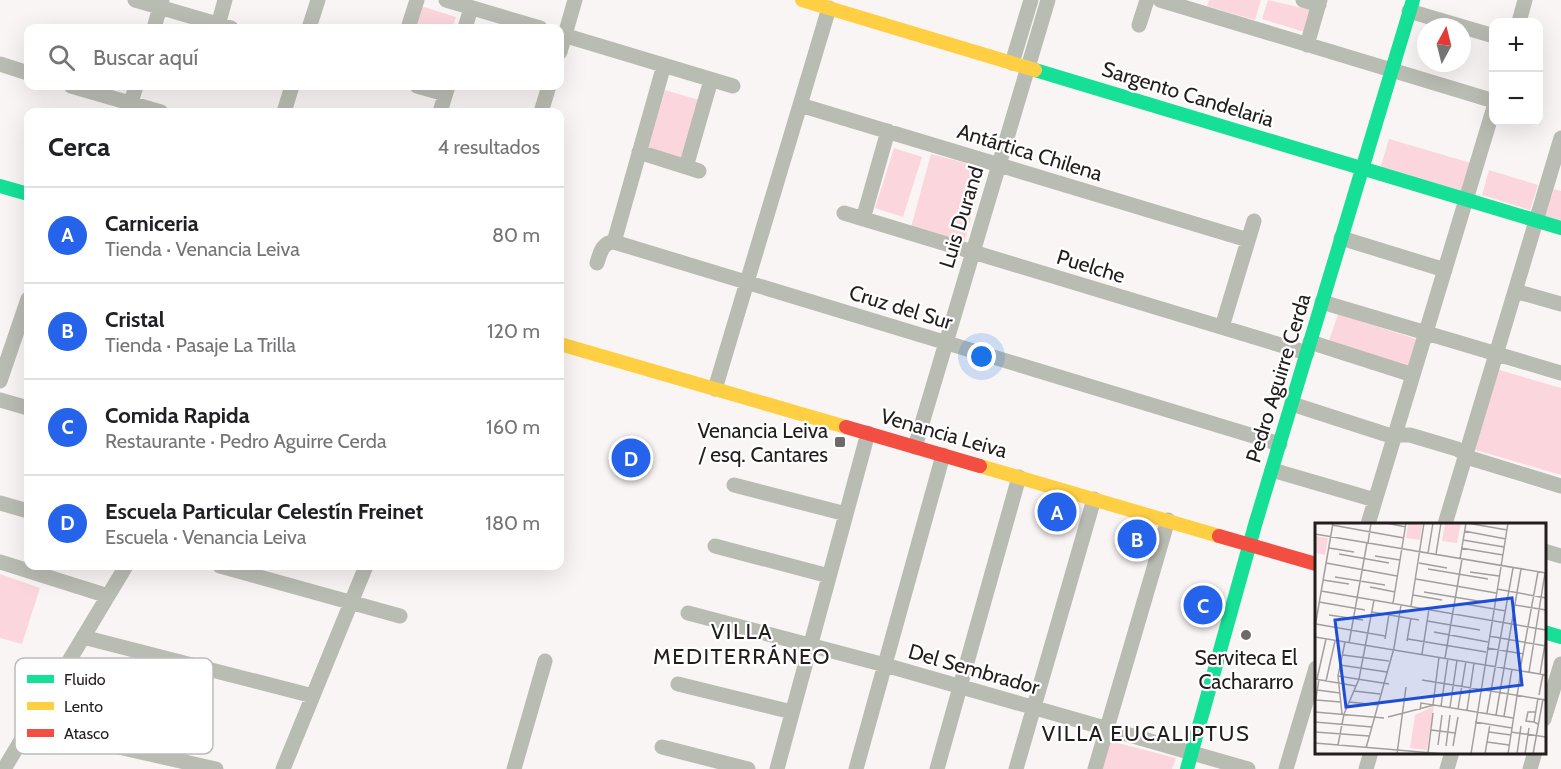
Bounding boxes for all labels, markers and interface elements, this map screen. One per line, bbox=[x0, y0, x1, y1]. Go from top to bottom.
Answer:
north arrow bbox=[1417, 18, 1471, 72]
map controls bbox=[1489, 18, 1543, 126]
button: + bbox=[1489, 18, 1543, 72]
search box bbox=[24, 24, 564, 90]
icon: search bbox=[45, 41, 78, 74]
text: Buscar aquí bbox=[93, 44, 198, 71]
street label: Sargento Candelaria bbox=[1099, 56, 1277, 132]
button: − bbox=[1489, 72, 1543, 126]
street label: Antártica Chilena bbox=[954, 118, 1106, 186]
text: Cerca bbox=[48, 131, 110, 163]
text: 4 resultados bbox=[438, 135, 540, 159]
street label: Luis Durand bbox=[934, 163, 988, 271]
text: Carniceria bbox=[105, 210, 199, 237]
text: A bbox=[61, 223, 74, 247]
text: 80 m bbox=[492, 223, 540, 247]
text: Tienda · Venancia Leiva bbox=[105, 237, 300, 261]
street label: Puelche bbox=[1054, 244, 1128, 288]
street label: Cruz del Sur bbox=[846, 279, 956, 335]
street label: Pedro Aguirre Cerda bbox=[1240, 290, 1316, 466]
text: Cristal bbox=[105, 306, 165, 333]
text: B bbox=[61, 319, 74, 343]
text: 120 m bbox=[487, 319, 540, 343]
text: Tienda · Pasaje La Trilla bbox=[105, 333, 296, 357]
your location bbox=[967, 342, 996, 371]
text: Comida Rapida bbox=[105, 402, 250, 429]
street label: Venancia Leiva bbox=[878, 403, 1010, 463]
text: C bbox=[61, 415, 74, 439]
text: 160 m bbox=[486, 415, 540, 439]
place label: Venancia Leiva / esq. Cantares bbox=[698, 418, 828, 467]
text: Restaurante · Pedro Aguirre Cerda bbox=[105, 429, 387, 453]
marker: Venancia Leiva / esq. Cantares bbox=[833, 435, 847, 449]
pin: D bbox=[612, 436, 650, 480]
pin: A bbox=[1038, 490, 1076, 534]
text: Escuela Particular Celestín Freinet bbox=[105, 498, 423, 525]
text: D bbox=[60, 511, 75, 535]
text: 180 m bbox=[485, 511, 540, 535]
pin: B bbox=[1118, 516, 1156, 562]
inset map bbox=[1315, 523, 1546, 754]
text: Escuela · Venancia Leiva bbox=[105, 525, 306, 549]
pin: C bbox=[1184, 582, 1222, 628]
district label: VILLA MEDITERRÁNEO bbox=[653, 618, 831, 670]
marker: Serviteca El Cachararro bbox=[1239, 628, 1253, 642]
street label: Del Sembrador bbox=[906, 638, 1043, 700]
place label: Serviteca El Cachararro bbox=[1194, 645, 1298, 694]
legend bbox=[15, 658, 213, 754]
text: Fluido bbox=[64, 670, 106, 689]
text: Lento bbox=[64, 697, 103, 716]
district label: VILLA EUCALIPTUS bbox=[1042, 720, 1250, 747]
text: Atasco bbox=[64, 724, 109, 743]

